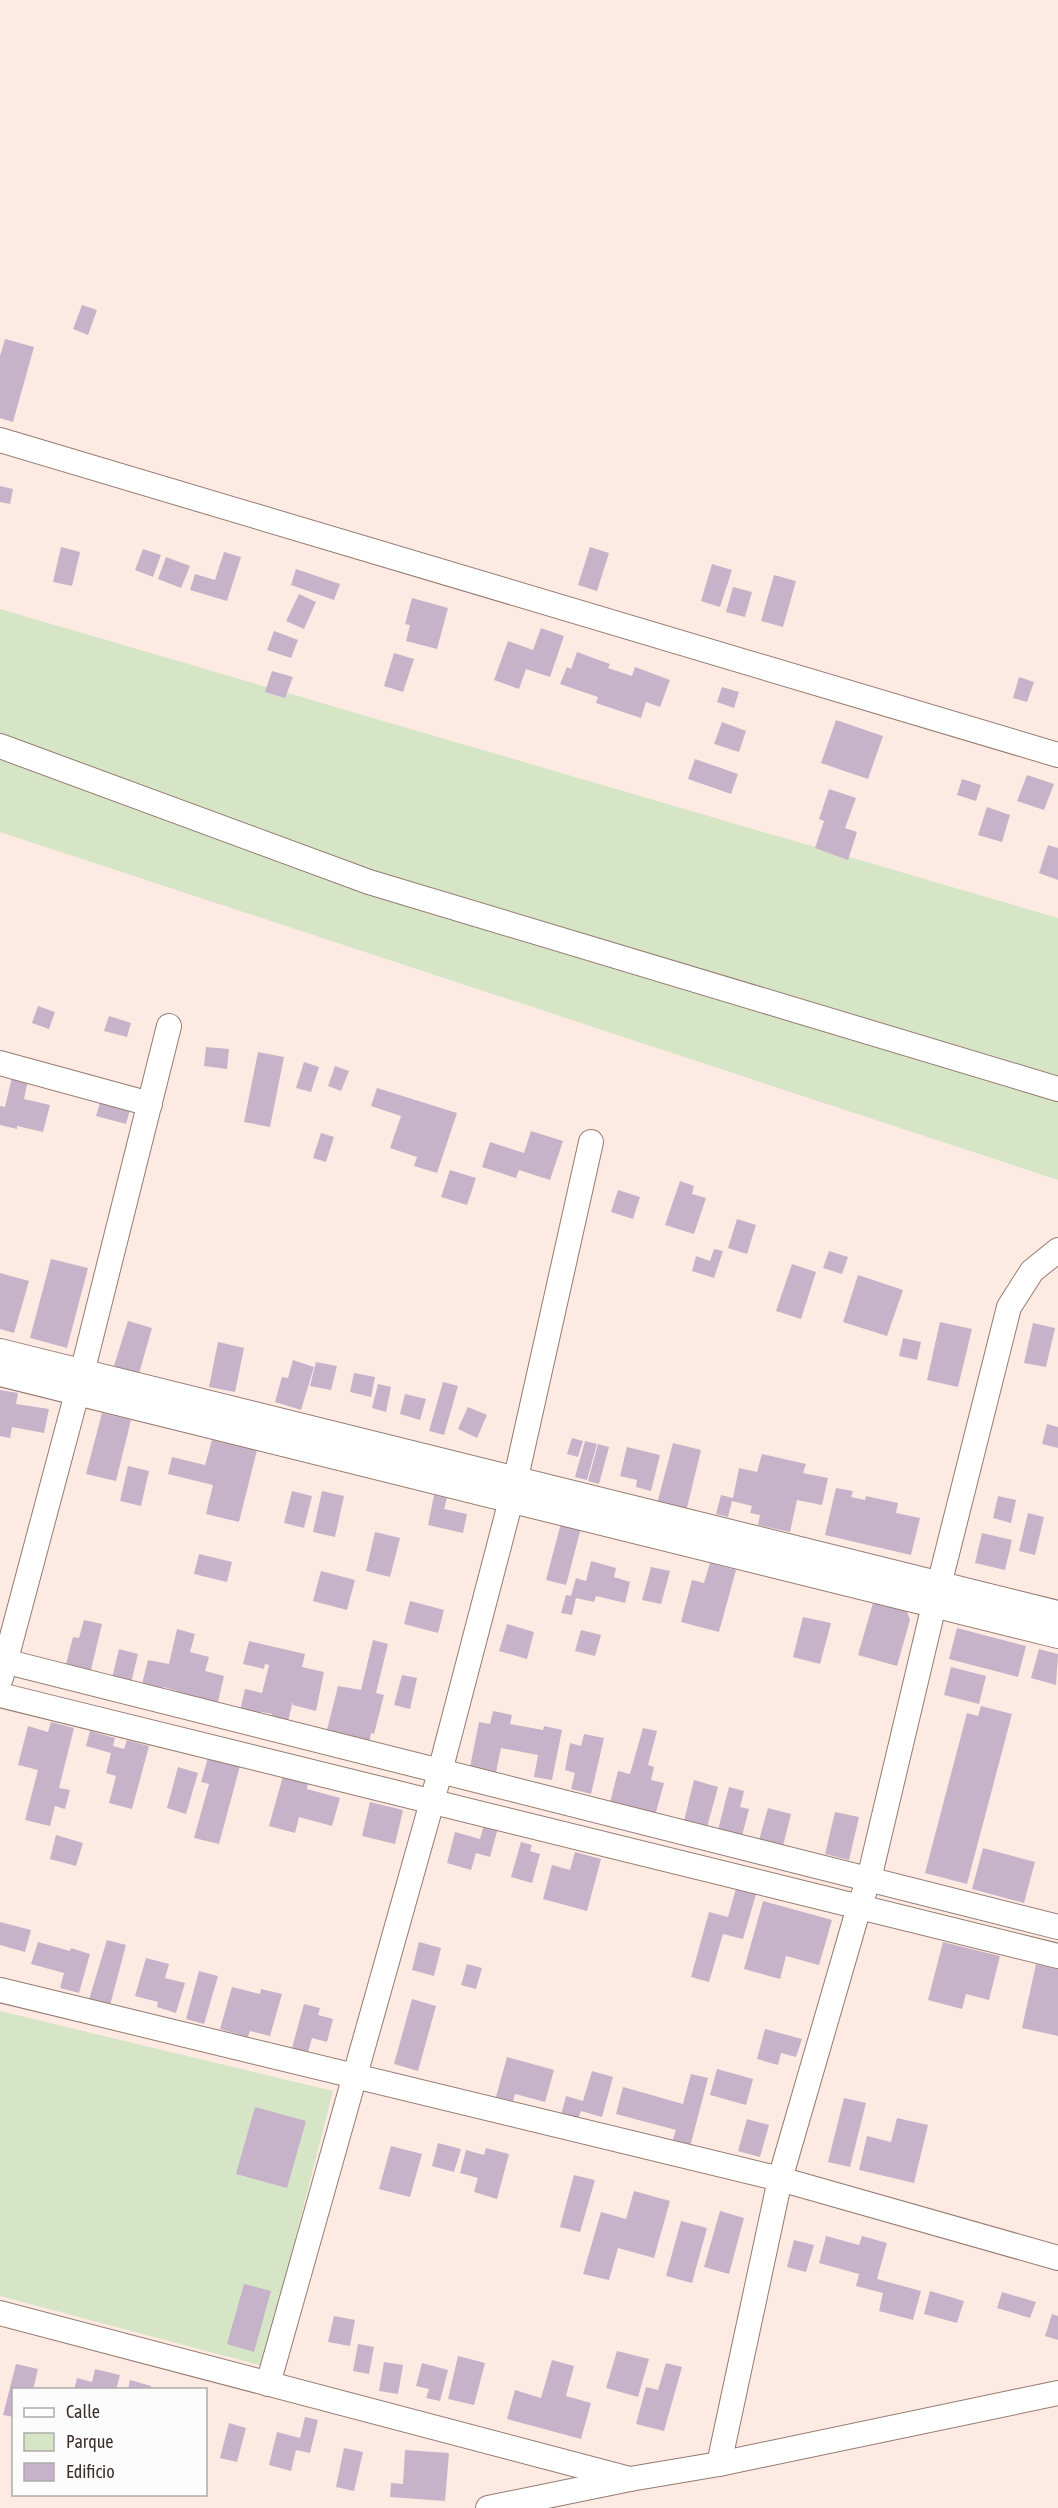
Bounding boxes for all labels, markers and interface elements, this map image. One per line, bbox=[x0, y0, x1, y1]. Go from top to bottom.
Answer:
legend bbox=[12, 2388, 207, 2496]
text: Calle bbox=[66, 2401, 100, 2422]
text: Parque bbox=[66, 2431, 114, 2452]
text: Edificio bbox=[66, 2461, 115, 2482]

